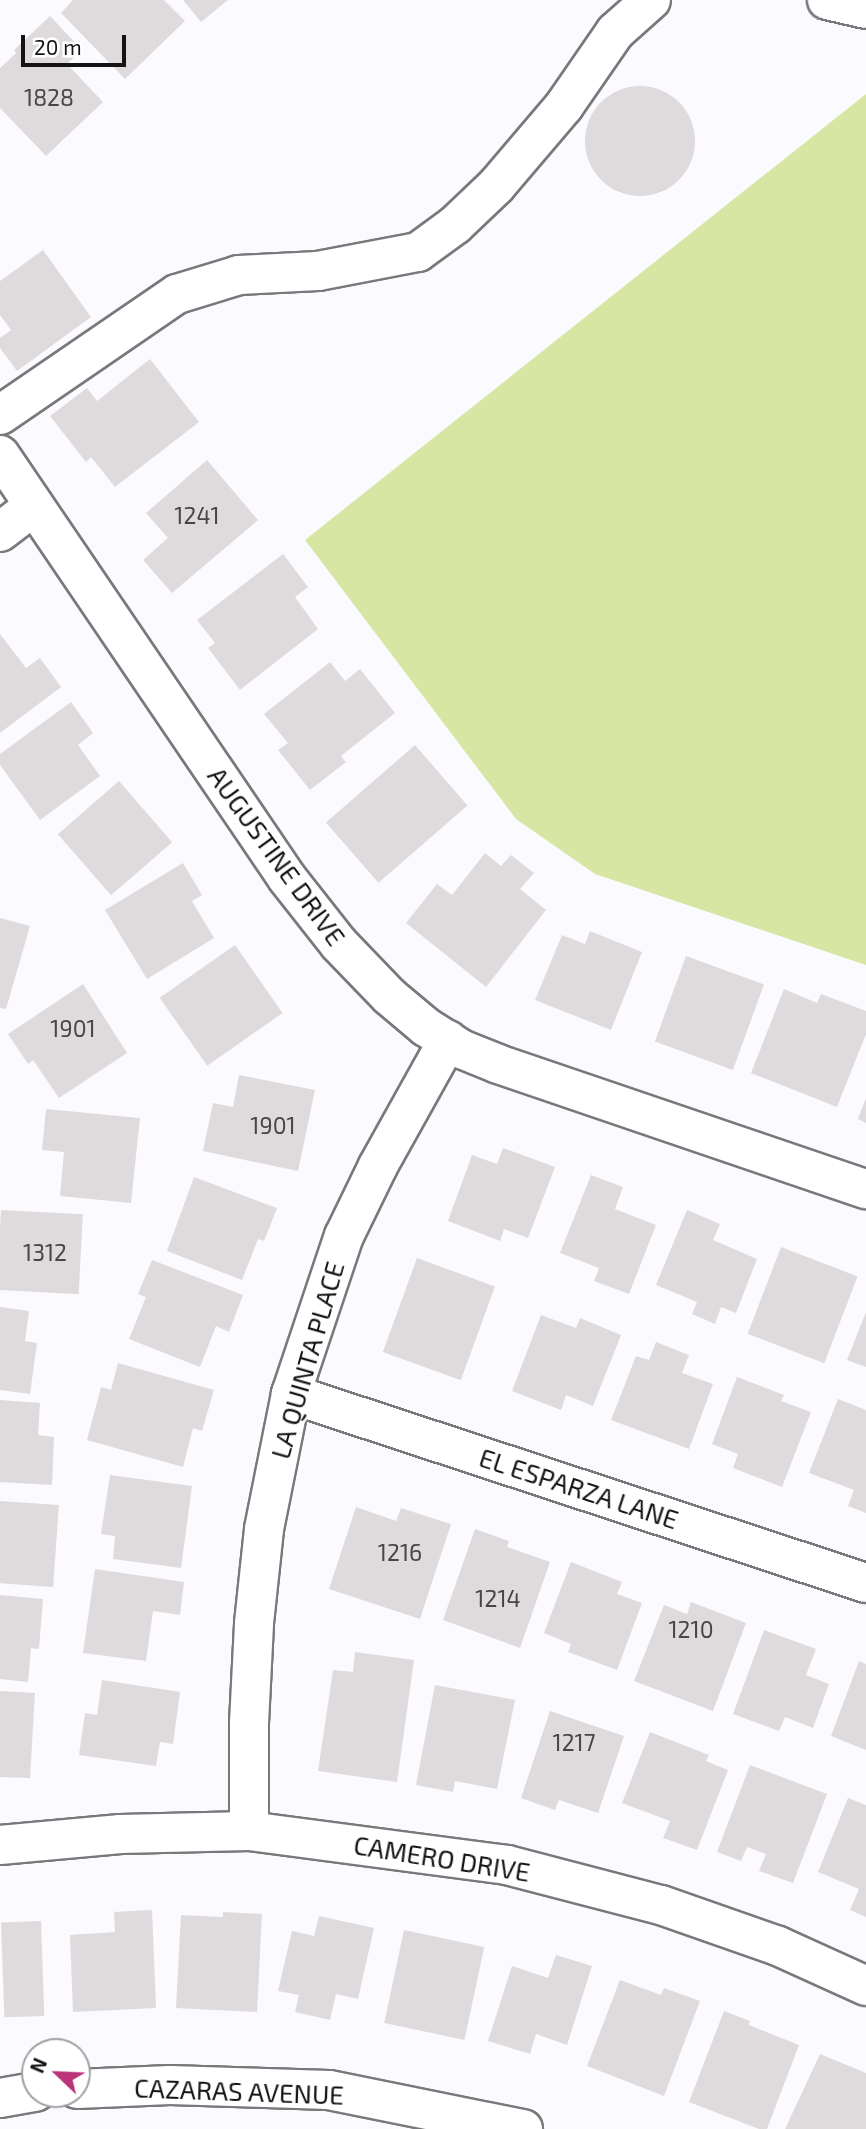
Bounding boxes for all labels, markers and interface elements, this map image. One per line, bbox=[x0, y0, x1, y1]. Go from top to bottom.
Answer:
scale bar bbox=[24, 21, 130, 65]
text: 20 m bbox=[34, 34, 82, 59]
house number: 1828 bbox=[24, 83, 74, 111]
house number: 1241 bbox=[174, 501, 220, 529]
street label: AUGUSTINE DRIVE bbox=[202, 761, 352, 951]
house number: 1901 bbox=[50, 1014, 96, 1042]
house number: 1901 bbox=[250, 1111, 296, 1139]
house number: 1312 bbox=[23, 1238, 67, 1266]
street label: LA QUINTA PLACE bbox=[264, 1257, 350, 1463]
street label: EL ESPARZA LANE bbox=[475, 1441, 683, 1535]
house number: 1216 bbox=[378, 1538, 422, 1566]
house number: 1214 bbox=[475, 1584, 521, 1612]
house number: 1210 bbox=[668, 1615, 714, 1643]
house number: 1217 bbox=[552, 1728, 596, 1756]
street label: CAMERO DRIVE bbox=[352, 1829, 532, 1887]
north arrow bbox=[21, 2038, 91, 2108]
text: N bbox=[25, 2055, 51, 2076]
street label: CAZARAS AVENUE bbox=[133, 2072, 345, 2110]

